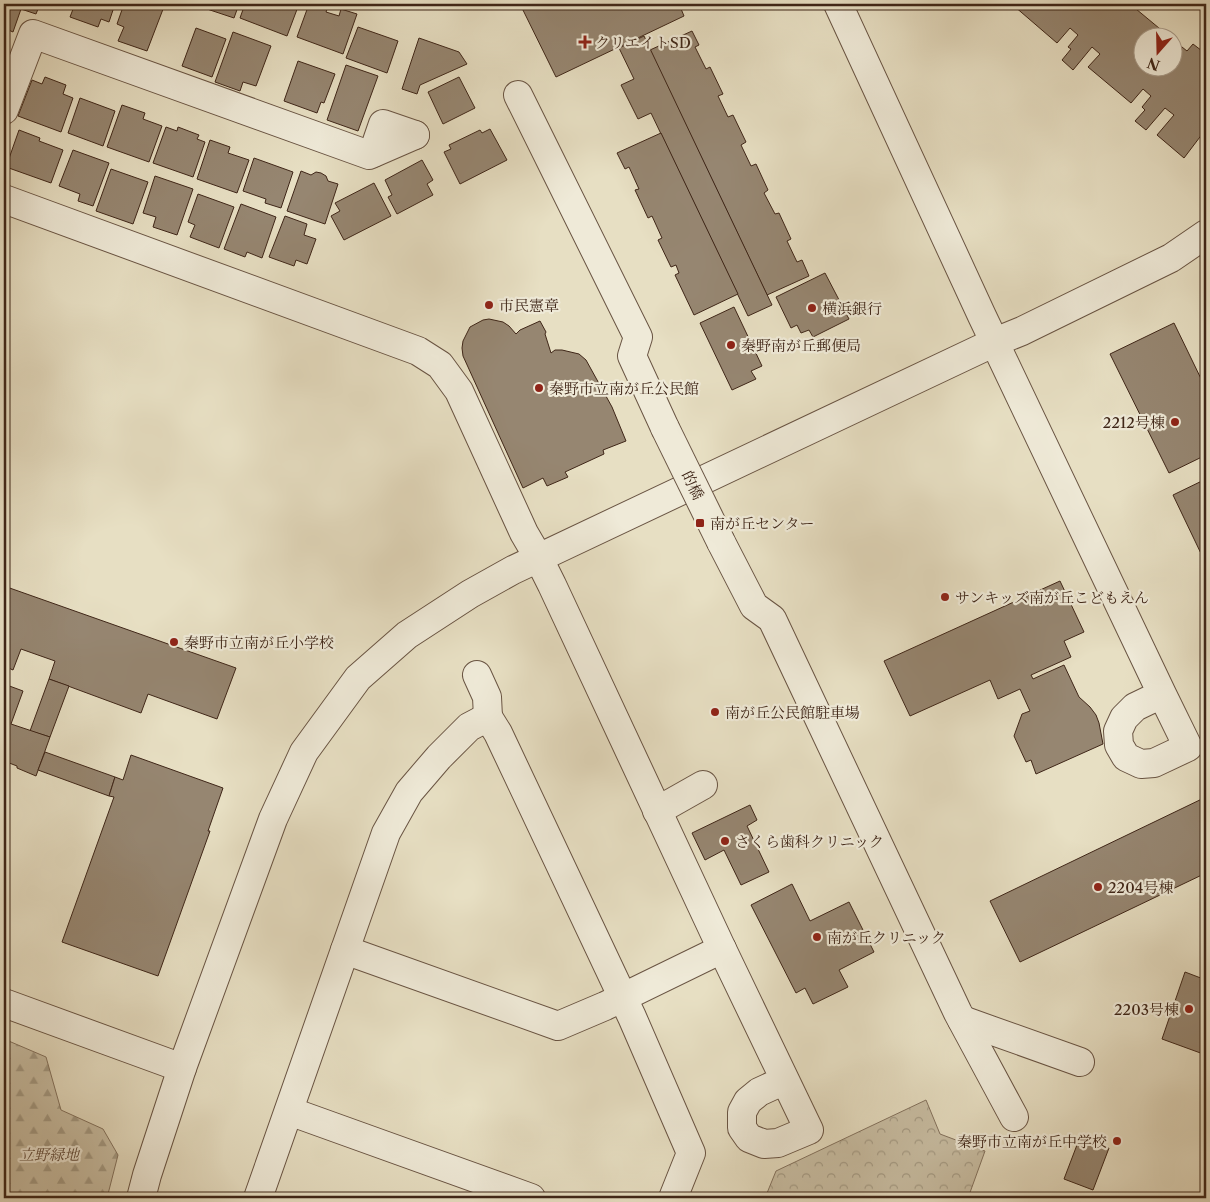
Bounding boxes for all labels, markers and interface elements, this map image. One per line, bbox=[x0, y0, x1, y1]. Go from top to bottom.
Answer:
north arrow bbox=[1132, 28, 1182, 78]
place label: クリエイトSD bbox=[595, 33, 691, 52]
marker: クリエイトSD bbox=[579, 36, 591, 48]
text: N bbox=[1145, 54, 1162, 75]
place label: 市民憲章 bbox=[499, 296, 559, 315]
marker: 市民憲章 bbox=[483, 299, 495, 311]
place label: 横浜銀行 bbox=[822, 299, 882, 318]
marker: 横浜銀行 bbox=[806, 302, 818, 314]
place label: 秦野南が丘郵便局 bbox=[741, 336, 861, 355]
marker: 秦野南が丘郵便局 bbox=[725, 339, 737, 351]
place label: 秦野市立南が丘公民館 bbox=[549, 379, 699, 398]
marker: 秦野市立南が丘公民館 bbox=[533, 382, 545, 394]
place label: 2212号棟 bbox=[1103, 413, 1165, 432]
marker: 2212号棟 bbox=[1169, 416, 1181, 428]
street label: 的橋 bbox=[678, 467, 708, 503]
place label: 南が丘センター bbox=[710, 514, 814, 533]
marker: 南が丘センター bbox=[694, 517, 706, 529]
place label: サンキッズ南が丘こどもえん bbox=[955, 588, 1149, 607]
marker: サンキッズ南が丘こどもえん bbox=[939, 591, 951, 603]
place label: 秦野市立南が丘小学校 bbox=[184, 633, 334, 652]
marker: 秦野市立南が丘小学校 bbox=[168, 636, 180, 648]
place label: 南が丘公民館駐車場 bbox=[725, 703, 860, 722]
marker: 南が丘公民館駐車場 bbox=[709, 706, 721, 718]
place label: さくら歯科クリニック bbox=[735, 832, 884, 851]
marker: さくら歯科クリニック bbox=[719, 835, 731, 847]
place label: 2204号棟 bbox=[1108, 878, 1173, 897]
marker: 2204号棟 bbox=[1092, 881, 1104, 893]
place label: 南が丘クリニック bbox=[827, 928, 946, 947]
marker: 南が丘クリニック bbox=[811, 931, 823, 943]
place label: 2203号棟 bbox=[1114, 1000, 1179, 1019]
marker: 2203号棟 bbox=[1183, 1003, 1195, 1015]
place label: 秦野市立南が丘中学校 bbox=[957, 1132, 1107, 1151]
marker: 秦野市立南が丘中学校 bbox=[1111, 1135, 1123, 1147]
park label: 立野緑地 bbox=[19, 1145, 81, 1164]

